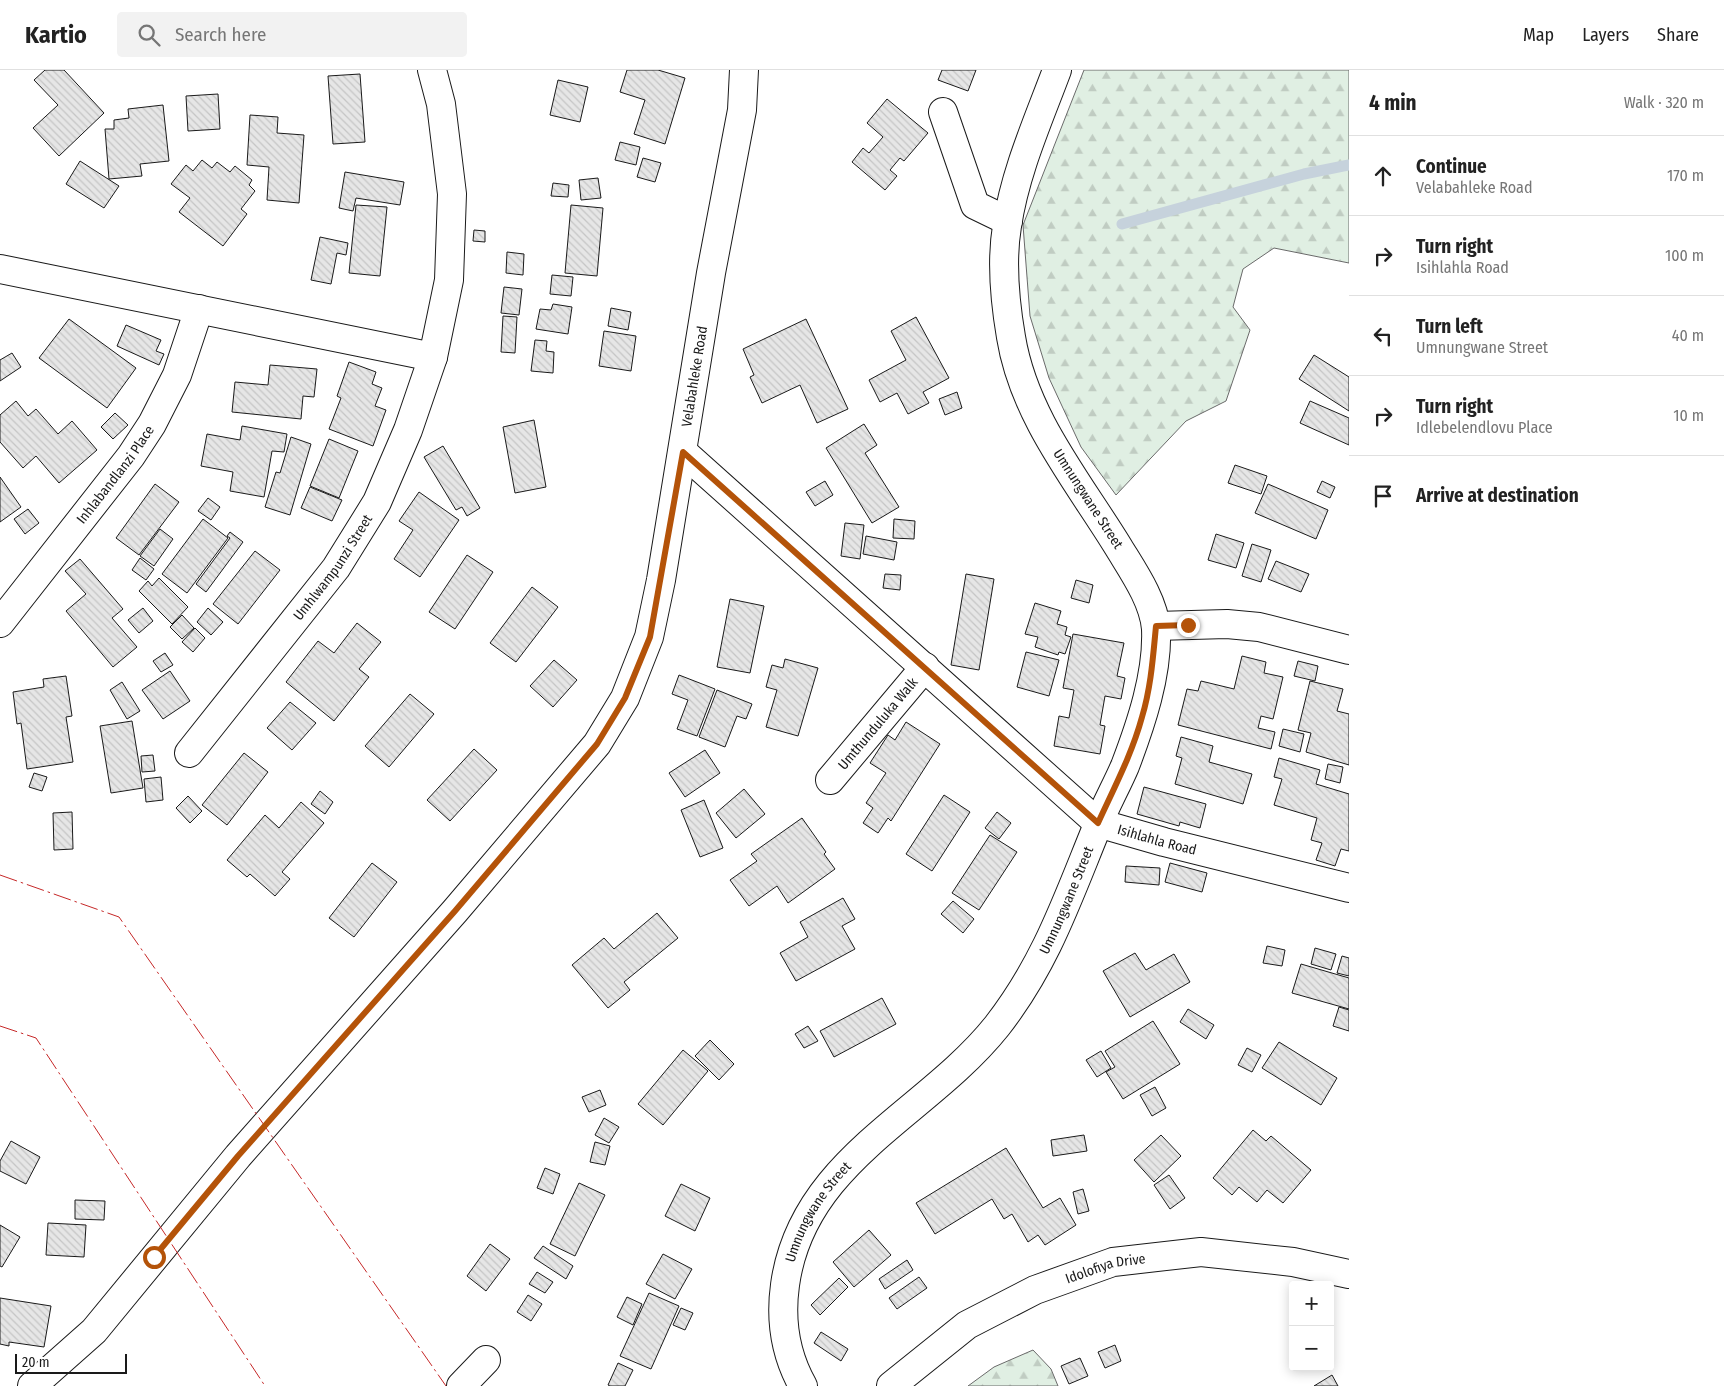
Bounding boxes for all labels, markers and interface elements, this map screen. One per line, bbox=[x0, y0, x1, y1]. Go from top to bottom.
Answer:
search box bbox=[117, 12, 467, 57]
text: Kartio bbox=[25, 21, 87, 49]
icon: search bbox=[135, 21, 163, 49]
text: Search here bbox=[175, 23, 266, 46]
text: Map bbox=[1523, 24, 1554, 46]
text: Layers bbox=[1582, 24, 1629, 46]
text: Share bbox=[1657, 24, 1699, 46]
text: 4 min bbox=[1369, 90, 1417, 116]
text: Walk · 320 m bbox=[1624, 93, 1704, 112]
text: Continue bbox=[1416, 155, 1487, 178]
icon: ahead bbox=[1369, 162, 1397, 190]
text: 170 m bbox=[1667, 166, 1704, 185]
text: Velabahleke Road bbox=[1416, 178, 1532, 197]
text: Turn right bbox=[1416, 235, 1493, 258]
icon: right bbox=[1369, 242, 1397, 270]
text: 100 m bbox=[1665, 246, 1704, 265]
text: Isihlahla Road bbox=[1416, 258, 1509, 277]
text: Turn left bbox=[1416, 315, 1483, 338]
icon: left bbox=[1369, 322, 1397, 350]
street label: Velabahleke Road bbox=[678, 325, 711, 428]
text: 40 m bbox=[1672, 326, 1704, 345]
text: Umnungwane Street bbox=[1416, 338, 1548, 357]
text: Turn right bbox=[1416, 395, 1493, 418]
icon: right bbox=[1369, 402, 1397, 430]
text: 10 m bbox=[1673, 406, 1704, 425]
text: Idlebelendlovu Place bbox=[1416, 418, 1553, 437]
street label: Inhlabandlanzi Place bbox=[73, 422, 157, 527]
street label: Umnungwane Street bbox=[1049, 446, 1127, 552]
icon: arrive bbox=[1369, 482, 1397, 510]
text: Arrive at destination bbox=[1416, 484, 1579, 507]
street label: Umhlwampunzi Street bbox=[289, 511, 376, 624]
route end bbox=[1177, 614, 1200, 637]
street label: Umthunduluka Walk bbox=[834, 673, 921, 773]
street label: Isihlahla Road bbox=[1116, 821, 1198, 858]
street label: Umnungwane Street bbox=[1036, 843, 1097, 957]
street label: Umnungwane Street bbox=[781, 1157, 855, 1264]
route start bbox=[143, 1246, 166, 1269]
street label: Idolofiya Drive bbox=[1063, 1250, 1146, 1287]
map controls bbox=[1289, 1281, 1334, 1371]
button: + bbox=[1289, 1281, 1334, 1326]
button: − bbox=[1289, 1326, 1334, 1371]
scale bar bbox=[15, 1351, 128, 1374]
text: 20 m bbox=[22, 1354, 50, 1371]

